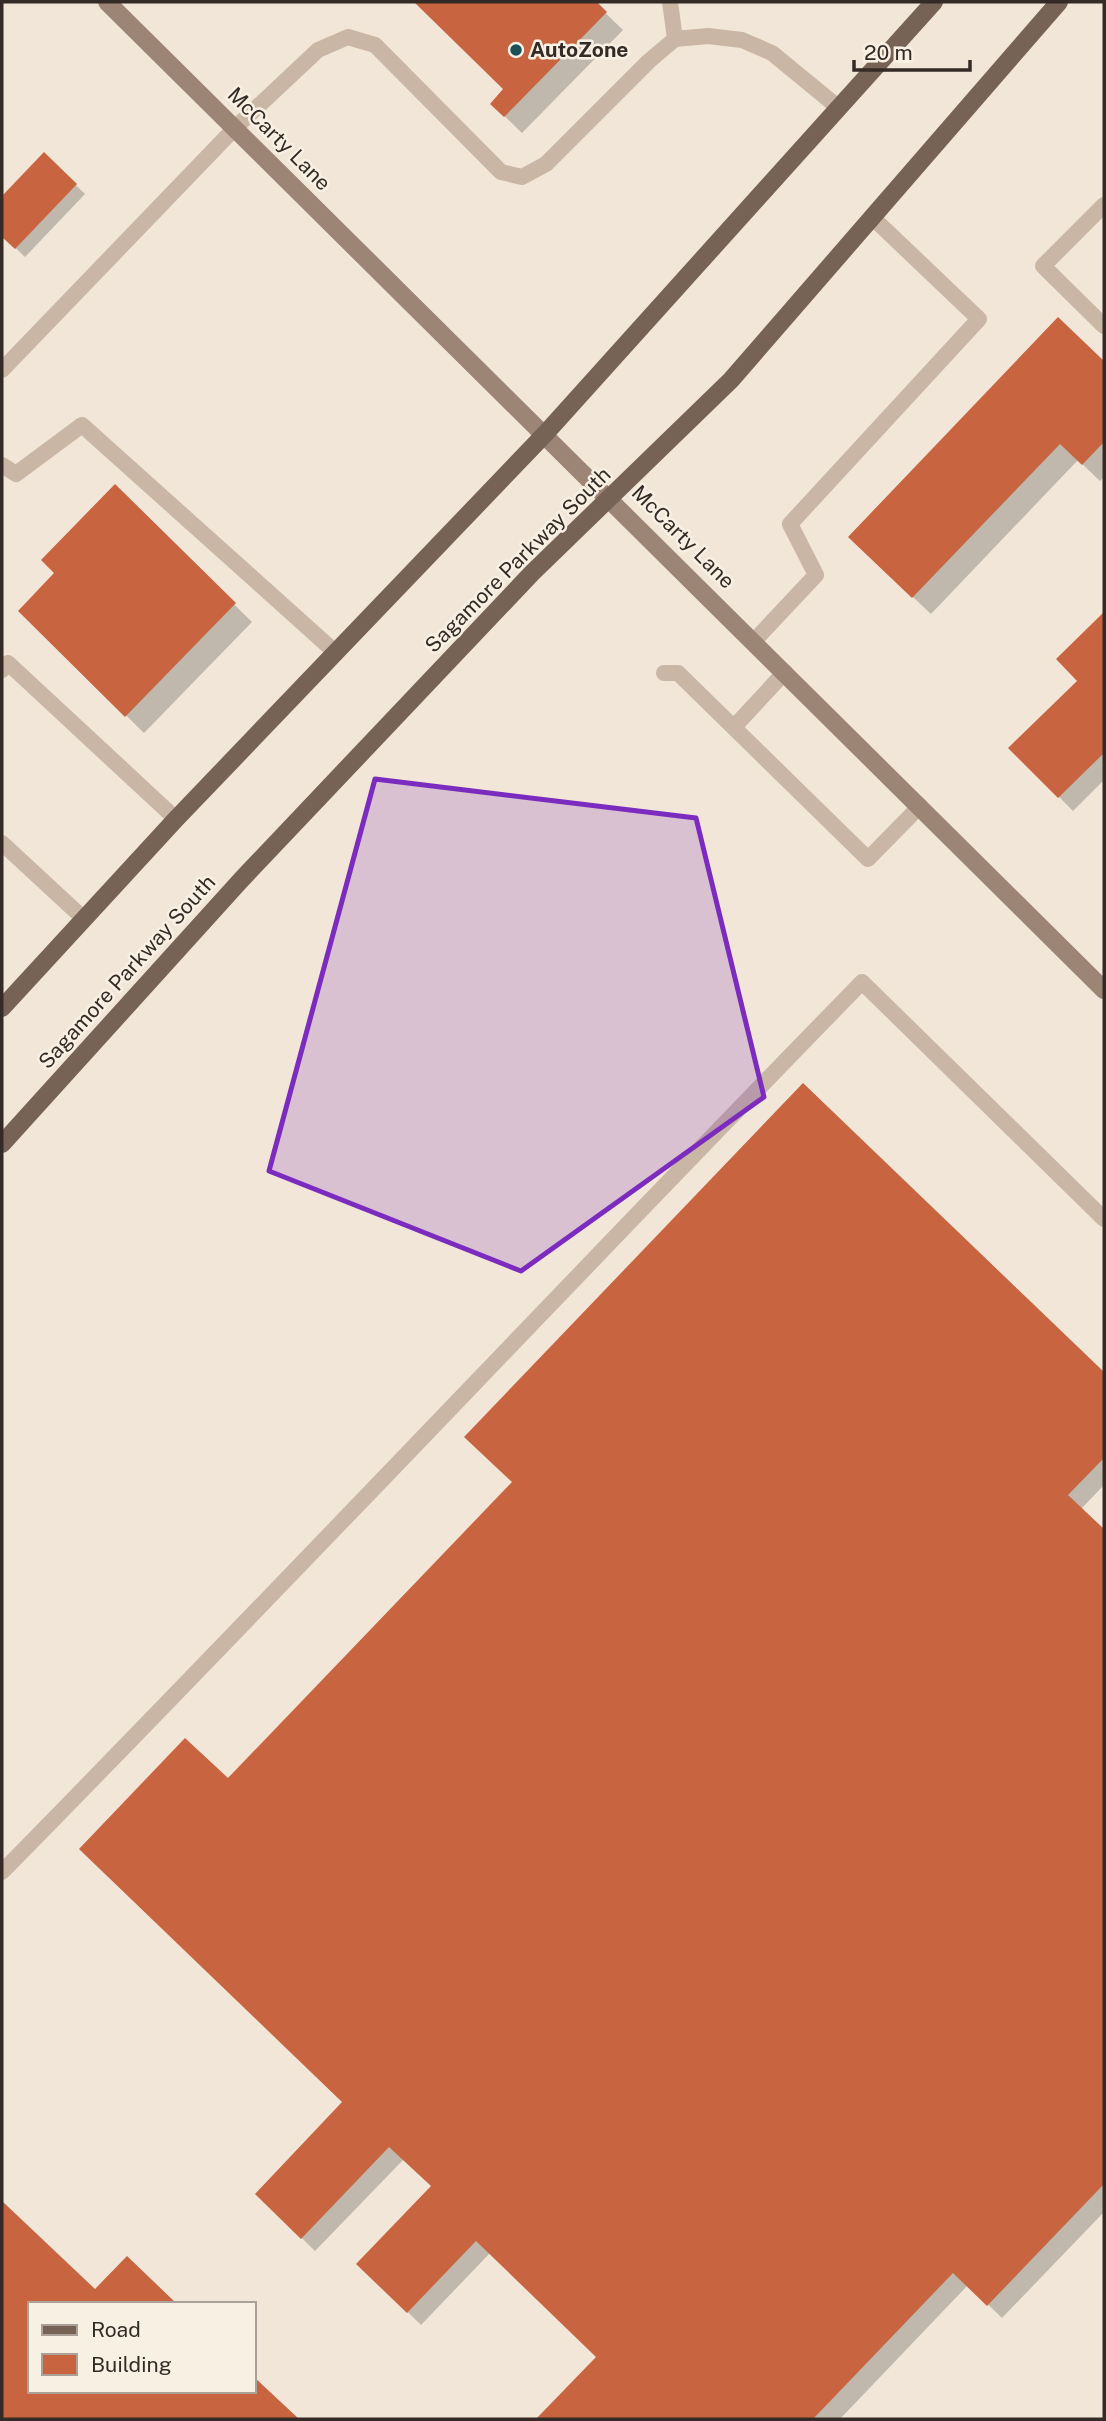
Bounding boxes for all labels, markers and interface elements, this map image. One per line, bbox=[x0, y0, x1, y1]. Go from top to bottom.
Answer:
scale bar bbox=[854, 28, 970, 72]
place label: AutoZone bbox=[530, 37, 628, 62]
text: 20 m bbox=[864, 40, 913, 65]
marker: AutoZone bbox=[508, 42, 524, 58]
street label: McCarty Lane bbox=[223, 82, 336, 195]
street label: Sagamore Parkway South bbox=[420, 462, 616, 658]
street label: McCarty Lane bbox=[627, 480, 740, 593]
street label: Sagamore Parkway South bbox=[33, 870, 220, 1074]
legend bbox=[28, 2302, 256, 2393]
text: Road bbox=[91, 2317, 141, 2342]
text: Building bbox=[91, 2352, 172, 2377]

